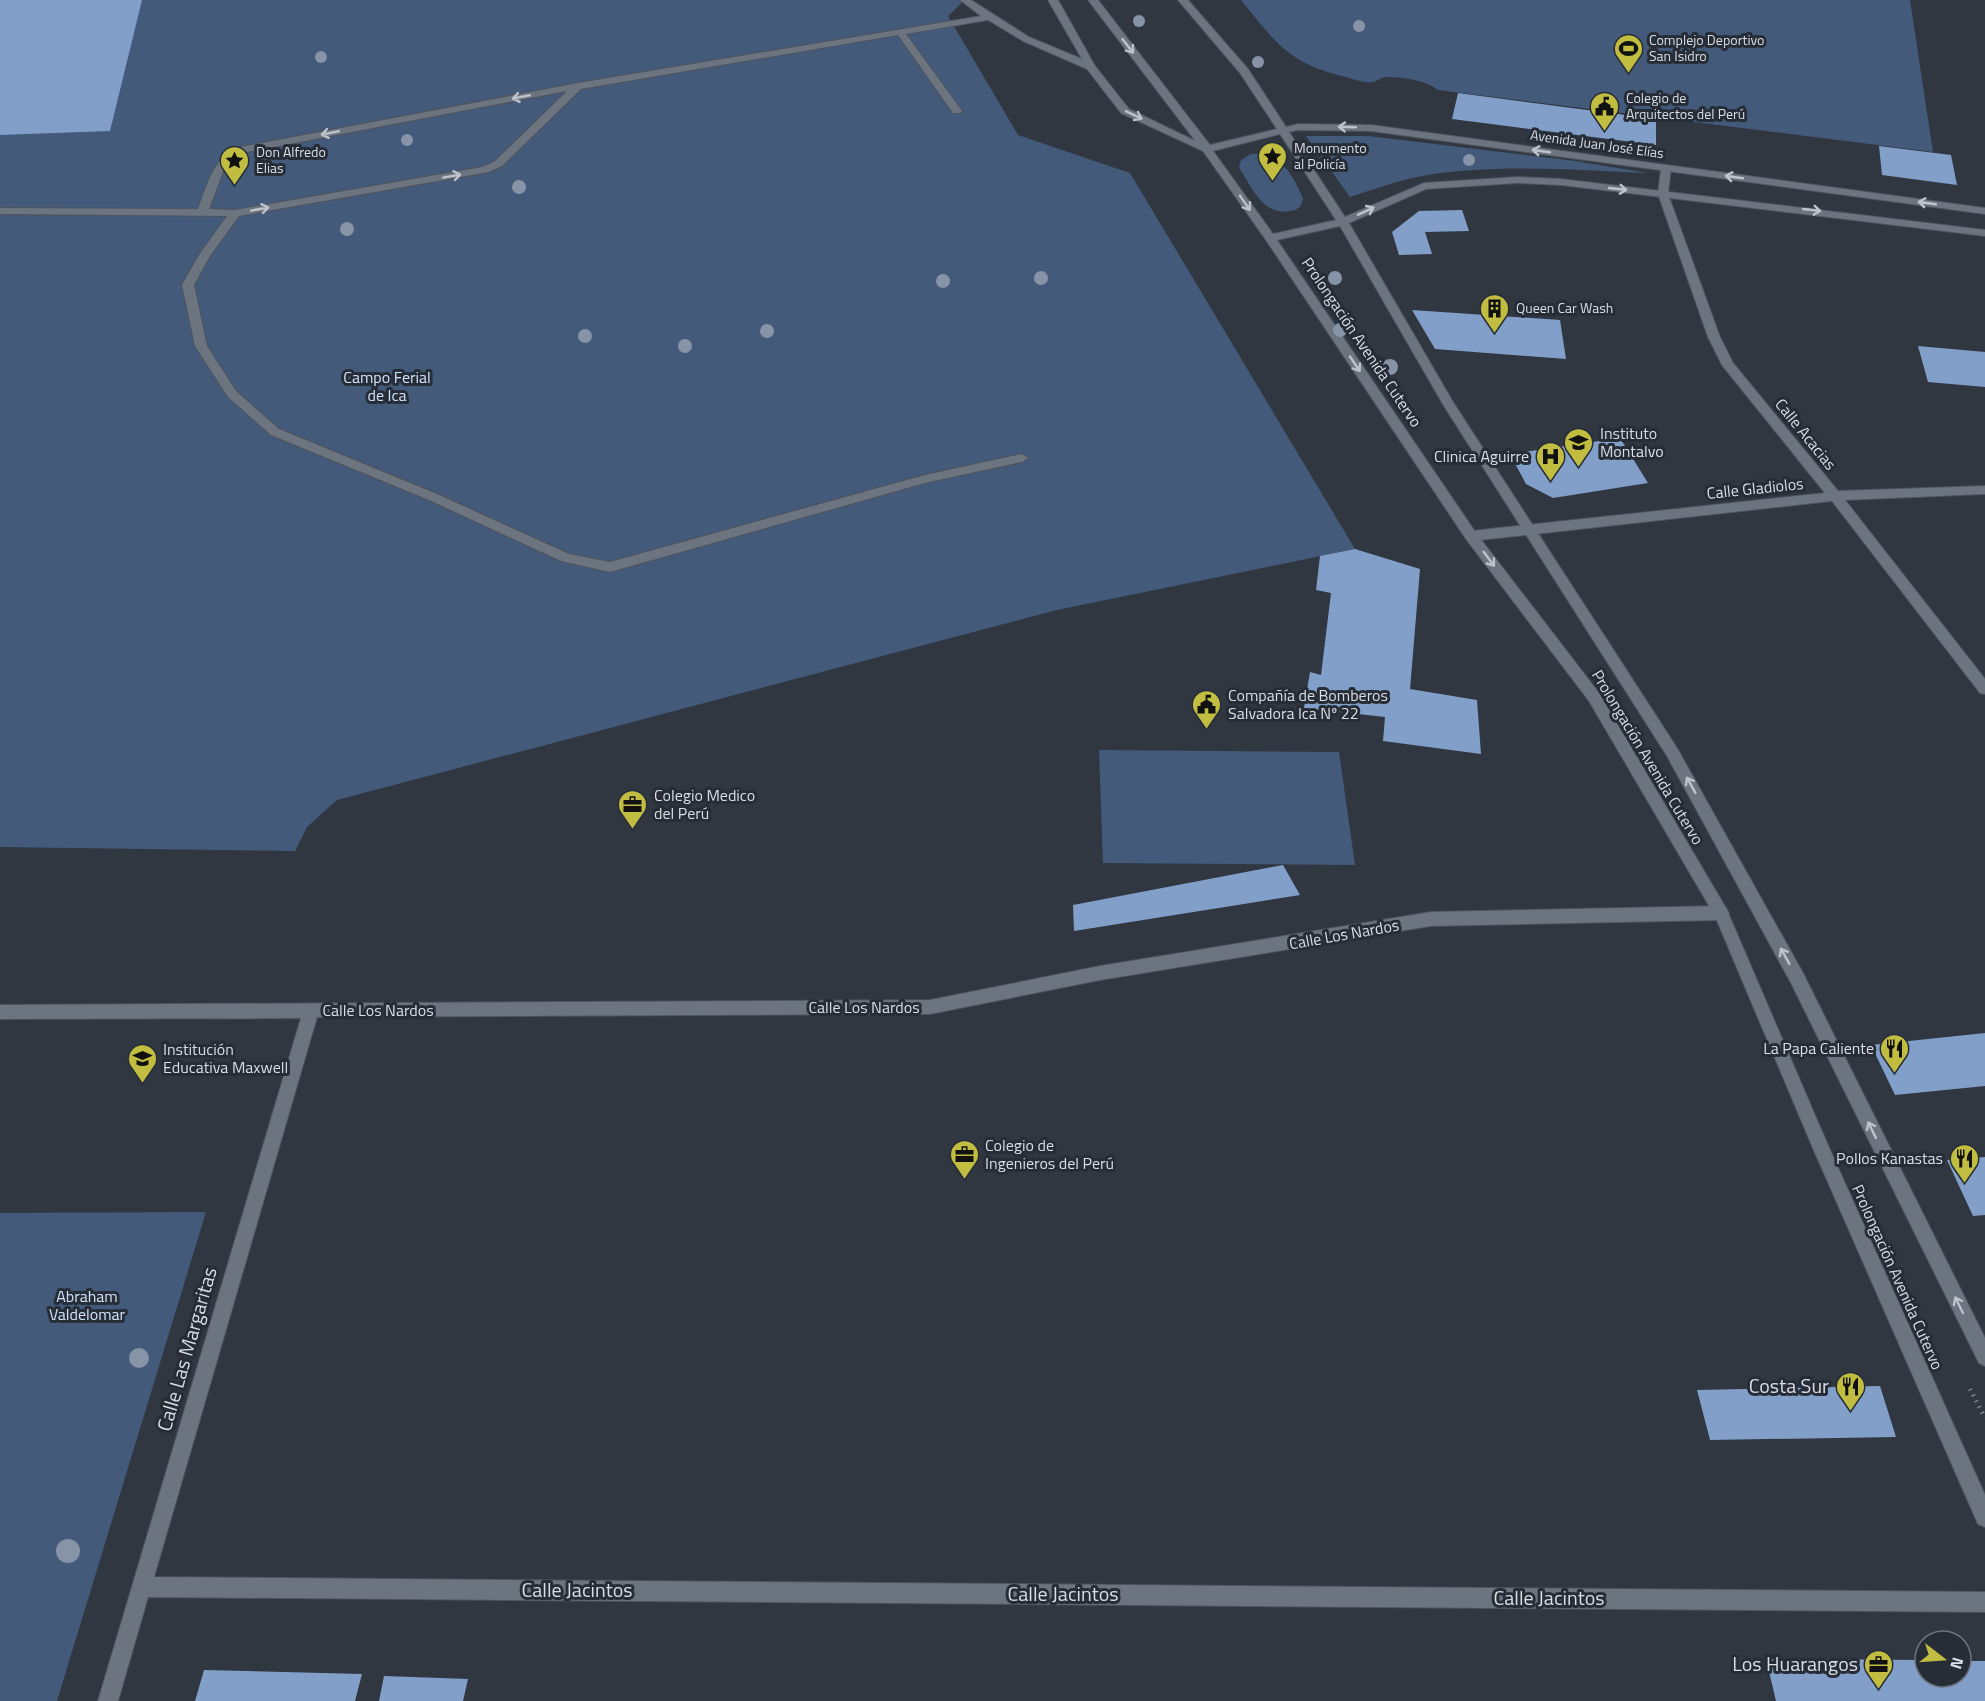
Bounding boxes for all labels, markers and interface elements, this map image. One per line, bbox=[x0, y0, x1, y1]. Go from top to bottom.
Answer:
place label: Complejo Deportivo San Isidro bbox=[1649, 29, 1765, 66]
sports icon: Complejo Deportivo San Isidro bbox=[1612, 32, 1644, 74]
one-way arrow bbox=[1122, 38, 1135, 54]
place label: Colegio de Arquitectos del Perú bbox=[1626, 87, 1745, 124]
public building icon: Colegio de Arquitectos del Perú bbox=[1589, 90, 1621, 132]
one-way arrow bbox=[512, 92, 532, 103]
one-way arrow bbox=[1125, 109, 1143, 121]
one-way arrow bbox=[1338, 122, 1358, 133]
street label: Avenida Juan José Elías bbox=[1529, 124, 1665, 163]
one-way arrow bbox=[320, 128, 340, 139]
place label: Monumento al Policía bbox=[1294, 137, 1367, 174]
place icon: Monumento al Policía bbox=[1257, 140, 1289, 182]
place label: Don Alfredo Elias bbox=[256, 141, 326, 178]
place icon: Don Alfredo Elias bbox=[219, 144, 251, 186]
one-way arrow bbox=[1531, 145, 1551, 156]
one-way arrow bbox=[442, 170, 462, 181]
one-way arrow bbox=[1724, 172, 1744, 183]
one-way arrow bbox=[1608, 183, 1628, 194]
one-way arrow bbox=[1239, 194, 1251, 210]
one-way arrow bbox=[1918, 198, 1937, 209]
one-way arrow bbox=[250, 203, 270, 214]
one-way arrow bbox=[1357, 205, 1375, 217]
one-way arrow bbox=[1802, 205, 1821, 216]
street label: Prolongación Avenida Cutervo bbox=[1296, 252, 1428, 432]
building icon: Queen Car Wash bbox=[1479, 292, 1511, 334]
place label: Queen Car Wash bbox=[1516, 297, 1613, 318]
one-way arrow bbox=[1349, 355, 1361, 371]
park label: Campo Ferial de Ica bbox=[343, 365, 431, 407]
street label: Calle Acacias bbox=[1770, 393, 1842, 475]
place label: Instituto Montalvo bbox=[1600, 421, 1664, 463]
school or university icon: Instituto Montalvo bbox=[1563, 426, 1595, 468]
hospital icon: Clinica Aguirre bbox=[1534, 440, 1566, 482]
place label: Clinica Aguirre bbox=[1434, 444, 1529, 468]
street label: Calle Gladiolos bbox=[1705, 471, 1805, 505]
one-way arrow bbox=[1482, 551, 1495, 567]
street label: Prolongación Avenida Cutervo bbox=[1586, 665, 1710, 849]
place label: Compañía de Bomberos Salvadora Ica Nº 22 bbox=[1228, 683, 1388, 725]
public building icon: Compañía de Bomberos Salvadora Ica Nº 22 bbox=[1191, 688, 1223, 730]
one-way arrow bbox=[1685, 777, 1697, 794]
place label: Colegio Medico del Perú bbox=[654, 783, 755, 825]
office icon: Colegio Medico del Perú bbox=[617, 788, 649, 830]
street label: Calle Los Nardos bbox=[1287, 913, 1401, 955]
one-way arrow bbox=[1779, 948, 1791, 965]
street label: Calle Los Nardos bbox=[808, 995, 920, 1019]
street label: Calle Los Nardos bbox=[322, 998, 434, 1022]
restaurant icon: La Papa Caliente bbox=[1879, 1032, 1911, 1074]
place label: La Papa Caliente bbox=[1763, 1036, 1874, 1060]
place label: Institución Educativa Maxwell bbox=[163, 1037, 288, 1079]
school or university icon: Institución Educativa Maxwell bbox=[126, 1042, 158, 1084]
one-way arrow bbox=[1866, 1122, 1878, 1140]
place label: Colegio de Ingenieros del Perú bbox=[985, 1133, 1114, 1175]
office icon: Colegio de Ingenieros del Perú bbox=[948, 1138, 980, 1180]
restaurant icon: Pollos Kanastas bbox=[1948, 1142, 1980, 1184]
place label: Pollos Kanastas bbox=[1836, 1146, 1943, 1170]
street label: Prolongación Avenida Cutervo bbox=[1846, 1181, 1950, 1373]
street label: Calle Las Margaritas bbox=[148, 1263, 225, 1435]
park label: Abraham Valdelomar bbox=[49, 1284, 126, 1326]
one-way arrow bbox=[1953, 1297, 1965, 1314]
place label: Costa Sur bbox=[1749, 1370, 1829, 1401]
restaurant icon: Costa Sur bbox=[1834, 1370, 1866, 1412]
street label: Calle Jacintos bbox=[521, 1574, 633, 1605]
street label: Calle Jacintos bbox=[1007, 1578, 1119, 1609]
street label: Calle Jacintos bbox=[1493, 1582, 1605, 1613]
north arrow bbox=[1913, 1629, 1973, 1689]
place label: Los Huarangos bbox=[1732, 1648, 1858, 1679]
office icon: Los Huarangos bbox=[1863, 1648, 1895, 1690]
text: N bbox=[1944, 1655, 1970, 1672]

